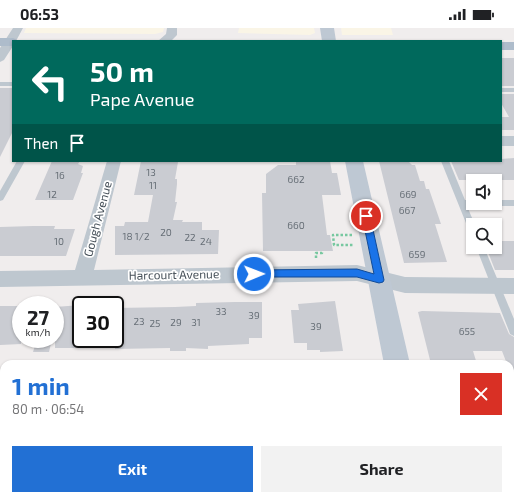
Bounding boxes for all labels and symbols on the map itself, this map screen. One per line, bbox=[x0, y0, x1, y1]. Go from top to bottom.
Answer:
house number: 13 bbox=[146, 166, 156, 178]
house number: 16 bbox=[55, 169, 65, 181]
house number: 662 bbox=[287, 173, 305, 185]
house number: 11 bbox=[149, 179, 157, 191]
street label: Gough Avenue bbox=[80, 180, 114, 258]
house number: 12 bbox=[47, 188, 57, 200]
house number: 669 bbox=[399, 188, 417, 200]
pin bbox=[349, 199, 383, 233]
house number: 667 bbox=[399, 204, 415, 216]
house number: 660 bbox=[287, 219, 305, 231]
house number: 20 bbox=[160, 226, 172, 238]
house number: 18 1/2 bbox=[122, 230, 150, 242]
house number: 22 bbox=[184, 231, 196, 243]
house number: 10 bbox=[54, 235, 64, 247]
house number: 24 bbox=[200, 235, 212, 247]
house number: 659 bbox=[409, 248, 426, 260]
position arrow bbox=[233, 253, 275, 295]
street label: Harcourt Avenue bbox=[129, 266, 219, 282]
speed limit sign: 30 bbox=[72, 296, 124, 348]
house number: 33 bbox=[215, 305, 227, 317]
house number: 39 bbox=[248, 309, 260, 321]
house number: 23 bbox=[133, 315, 145, 327]
house number: 29 bbox=[170, 316, 182, 328]
house number: 31 bbox=[191, 316, 201, 328]
house number: 25 bbox=[150, 317, 160, 329]
house number: 39 bbox=[310, 320, 322, 332]
house number: 655 bbox=[459, 325, 475, 337]

